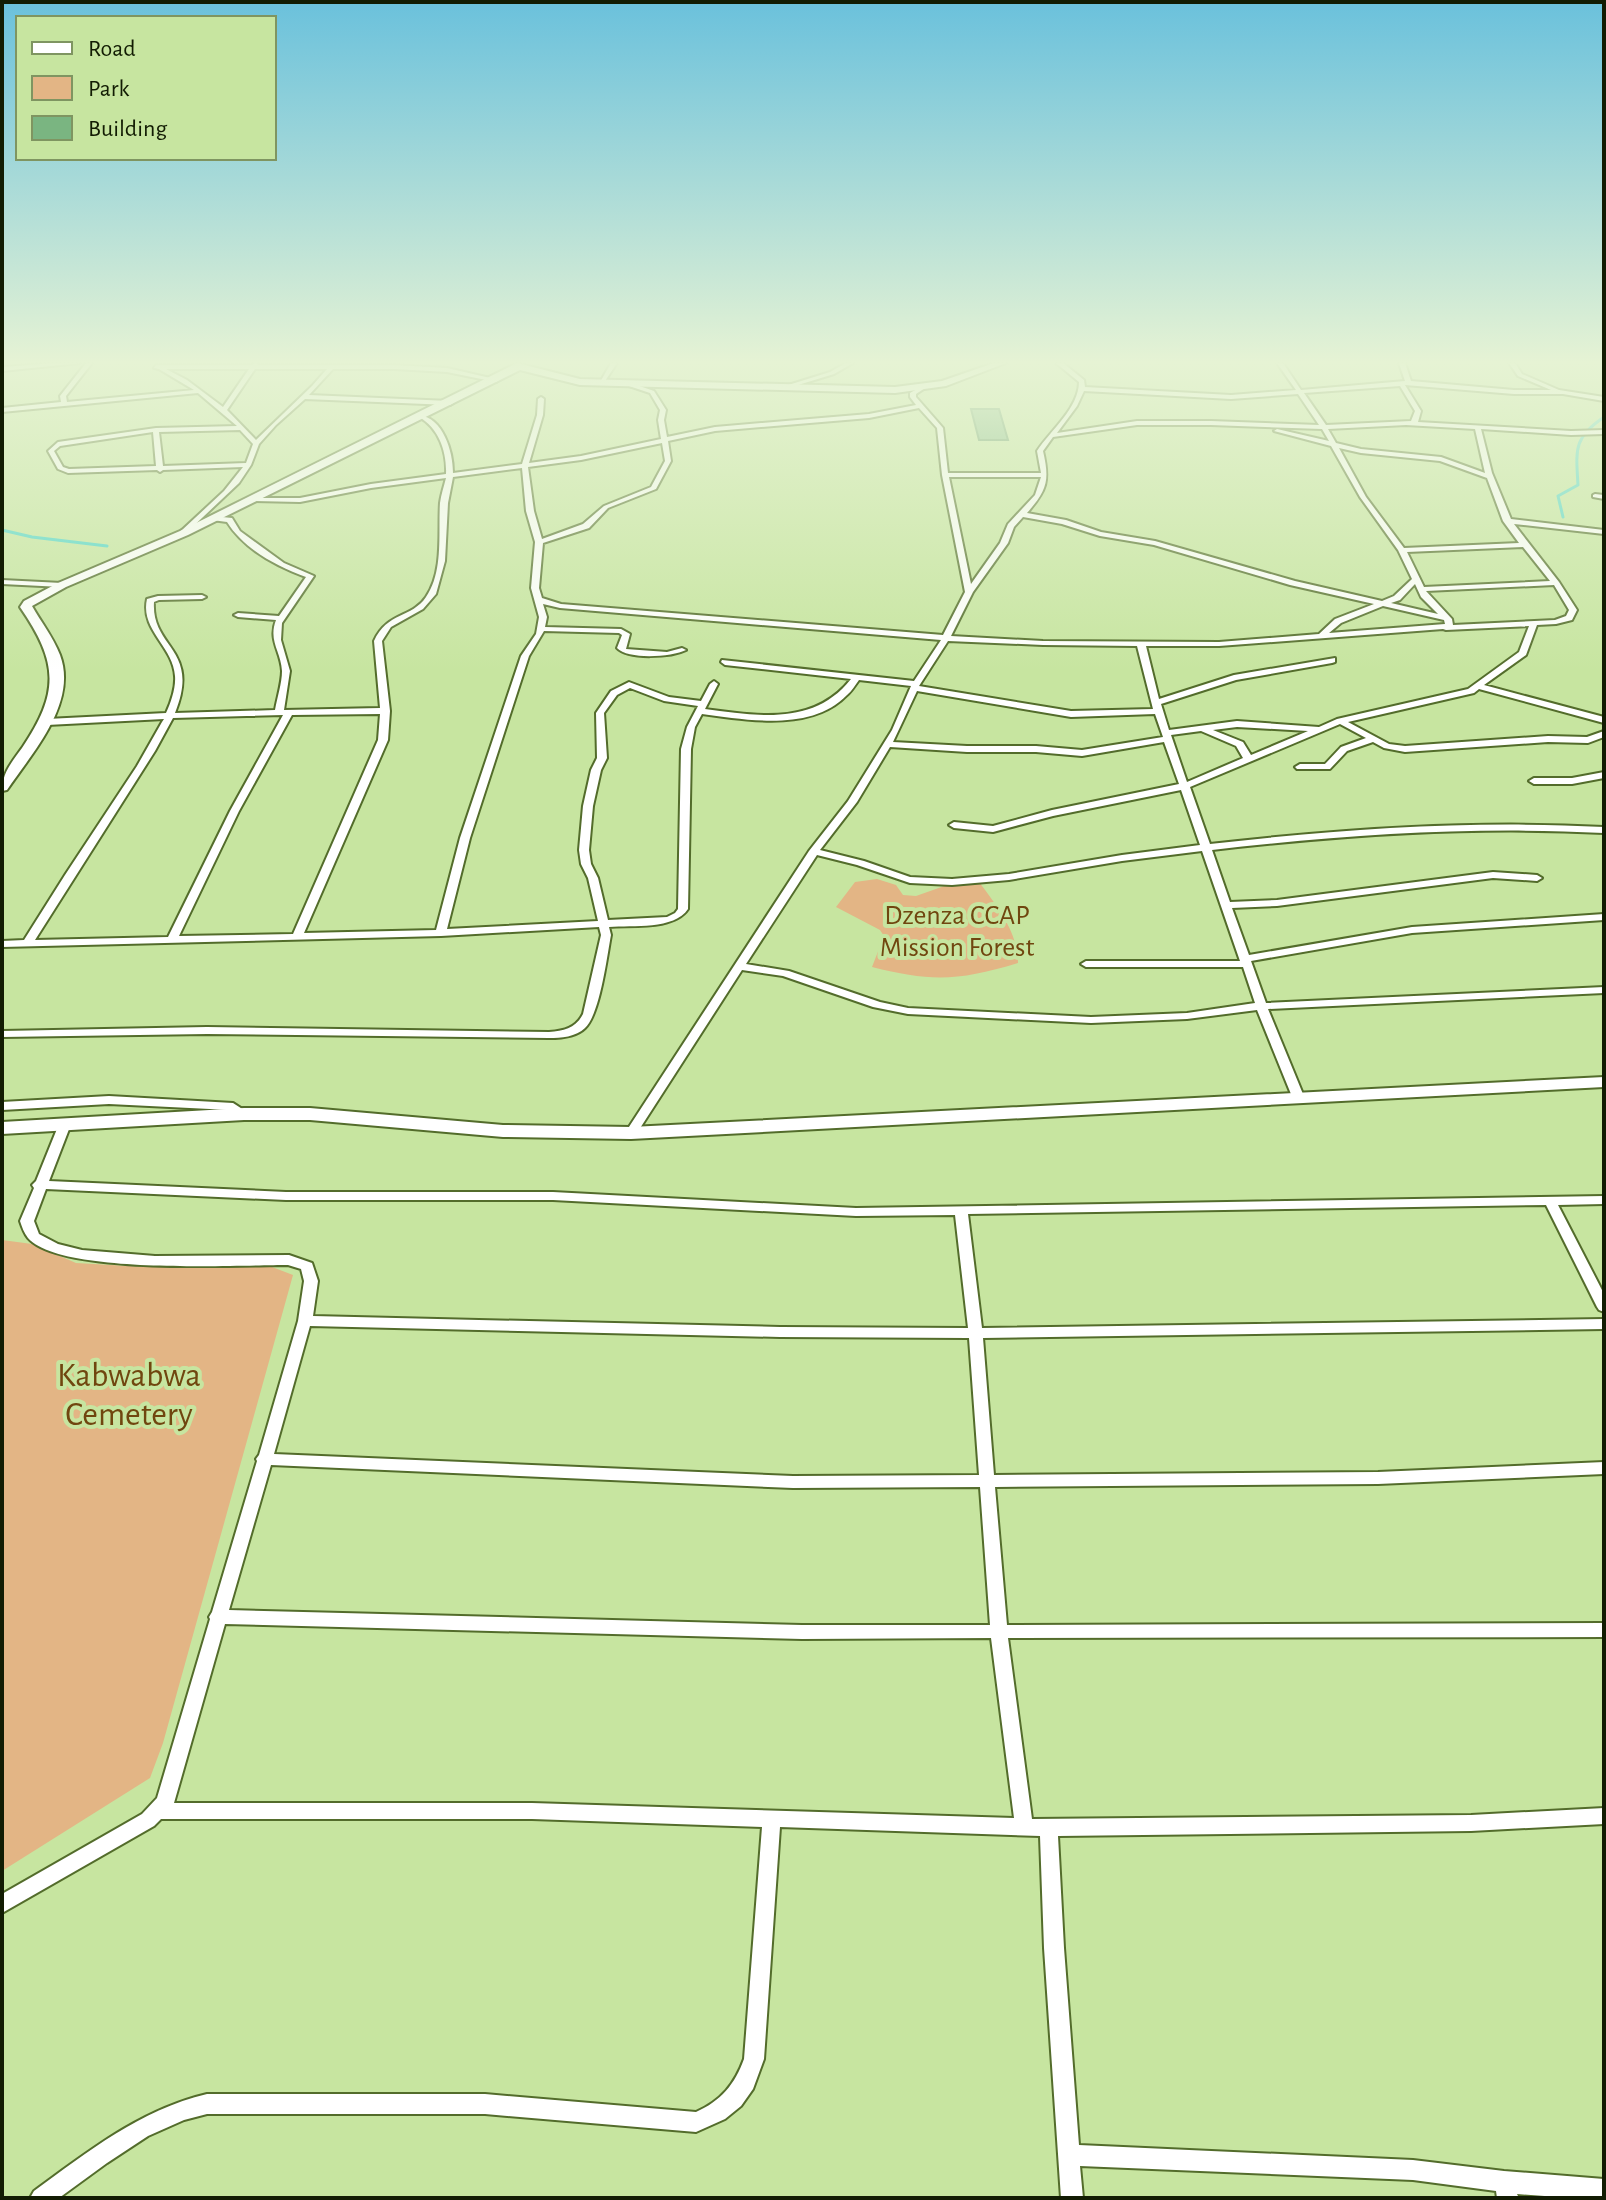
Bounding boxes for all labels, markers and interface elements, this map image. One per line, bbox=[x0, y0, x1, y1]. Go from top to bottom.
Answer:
legend bbox=[16, 16, 276, 160]
text: Road bbox=[88, 37, 136, 61]
text: Park bbox=[88, 77, 129, 101]
text: Building bbox=[88, 117, 167, 141]
park label: Dzenza CCAP Mission Forest bbox=[880, 902, 1034, 962]
park label: Kabwabwa Cemetery bbox=[57, 1359, 201, 1432]

